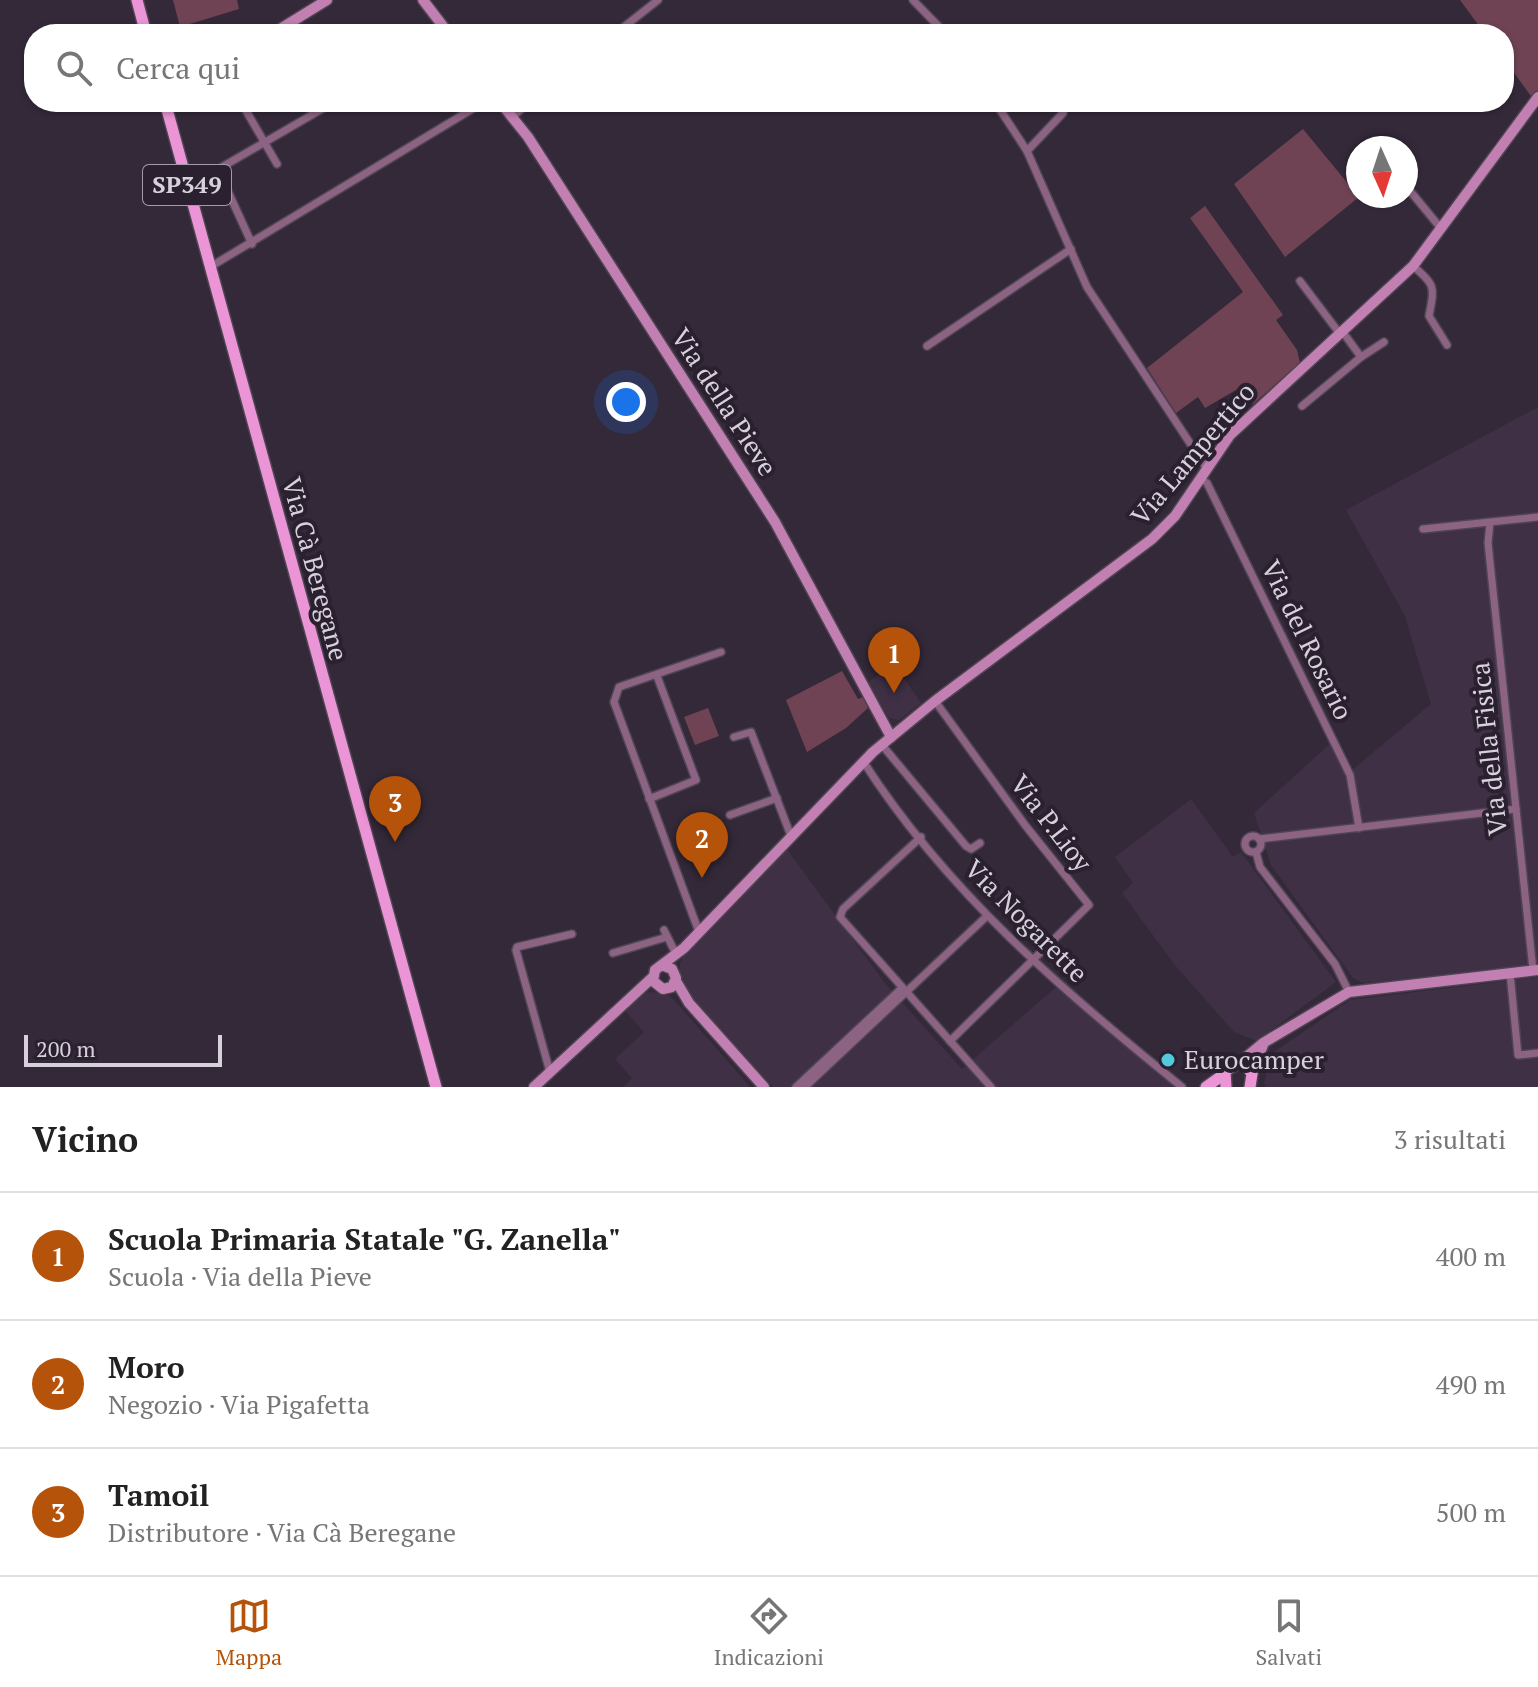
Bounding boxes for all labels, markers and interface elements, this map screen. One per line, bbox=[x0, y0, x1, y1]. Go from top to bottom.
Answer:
search box bbox=[24, 24, 1514, 112]
icon: search bbox=[52, 46, 96, 90]
text: Cerca qui bbox=[116, 48, 240, 88]
north arrow bbox=[1346, 136, 1418, 208]
road number: SP349 bbox=[143, 165, 231, 205]
street label: Via della Pieve bbox=[664, 321, 785, 482]
street label: Via Lampertico bbox=[1123, 375, 1262, 532]
your location bbox=[606, 382, 646, 422]
street label: Via Cà Beregane bbox=[275, 473, 357, 664]
street label: Via del Rosario bbox=[1255, 554, 1361, 725]
pin: 1 bbox=[868, 627, 920, 693]
street label: Via della Fisica bbox=[1462, 661, 1514, 837]
street label: Via P.Lioy bbox=[1003, 767, 1101, 878]
pin: 3 bbox=[369, 776, 421, 842]
pin: 2 bbox=[676, 812, 728, 878]
street label: Via Nogarette bbox=[958, 851, 1096, 989]
scale bar bbox=[24, 1031, 222, 1067]
text: 200 m bbox=[36, 1034, 96, 1063]
place label: Eurocamper bbox=[1184, 1042, 1324, 1076]
marker: Eurocamper bbox=[1159, 1051, 1177, 1069]
text: Vicino bbox=[32, 1117, 138, 1162]
text: 3 risultati bbox=[1394, 1122, 1506, 1156]
text: Scuola Primaria Statale "G. Zanella" bbox=[108, 1219, 621, 1259]
text: 1 bbox=[51, 1239, 65, 1273]
text: 400 m bbox=[1436, 1239, 1506, 1273]
text: Scuola · Via della Pieve bbox=[108, 1259, 372, 1293]
text: Moro bbox=[108, 1347, 184, 1387]
text: 2 bbox=[51, 1367, 65, 1401]
text: 490 m bbox=[1436, 1367, 1506, 1401]
text: Negozio · Via Pigafetta bbox=[108, 1387, 370, 1421]
text: Tamoil bbox=[108, 1475, 209, 1515]
text: 3 bbox=[51, 1495, 65, 1529]
text: 500 m bbox=[1436, 1495, 1506, 1529]
text: Distributore · Via Cà Beregane bbox=[108, 1515, 456, 1549]
tab: Mappa bbox=[216, 1594, 282, 1671]
tab: Indicazioni bbox=[714, 1594, 824, 1671]
tab: Salvati bbox=[1256, 1594, 1322, 1671]

